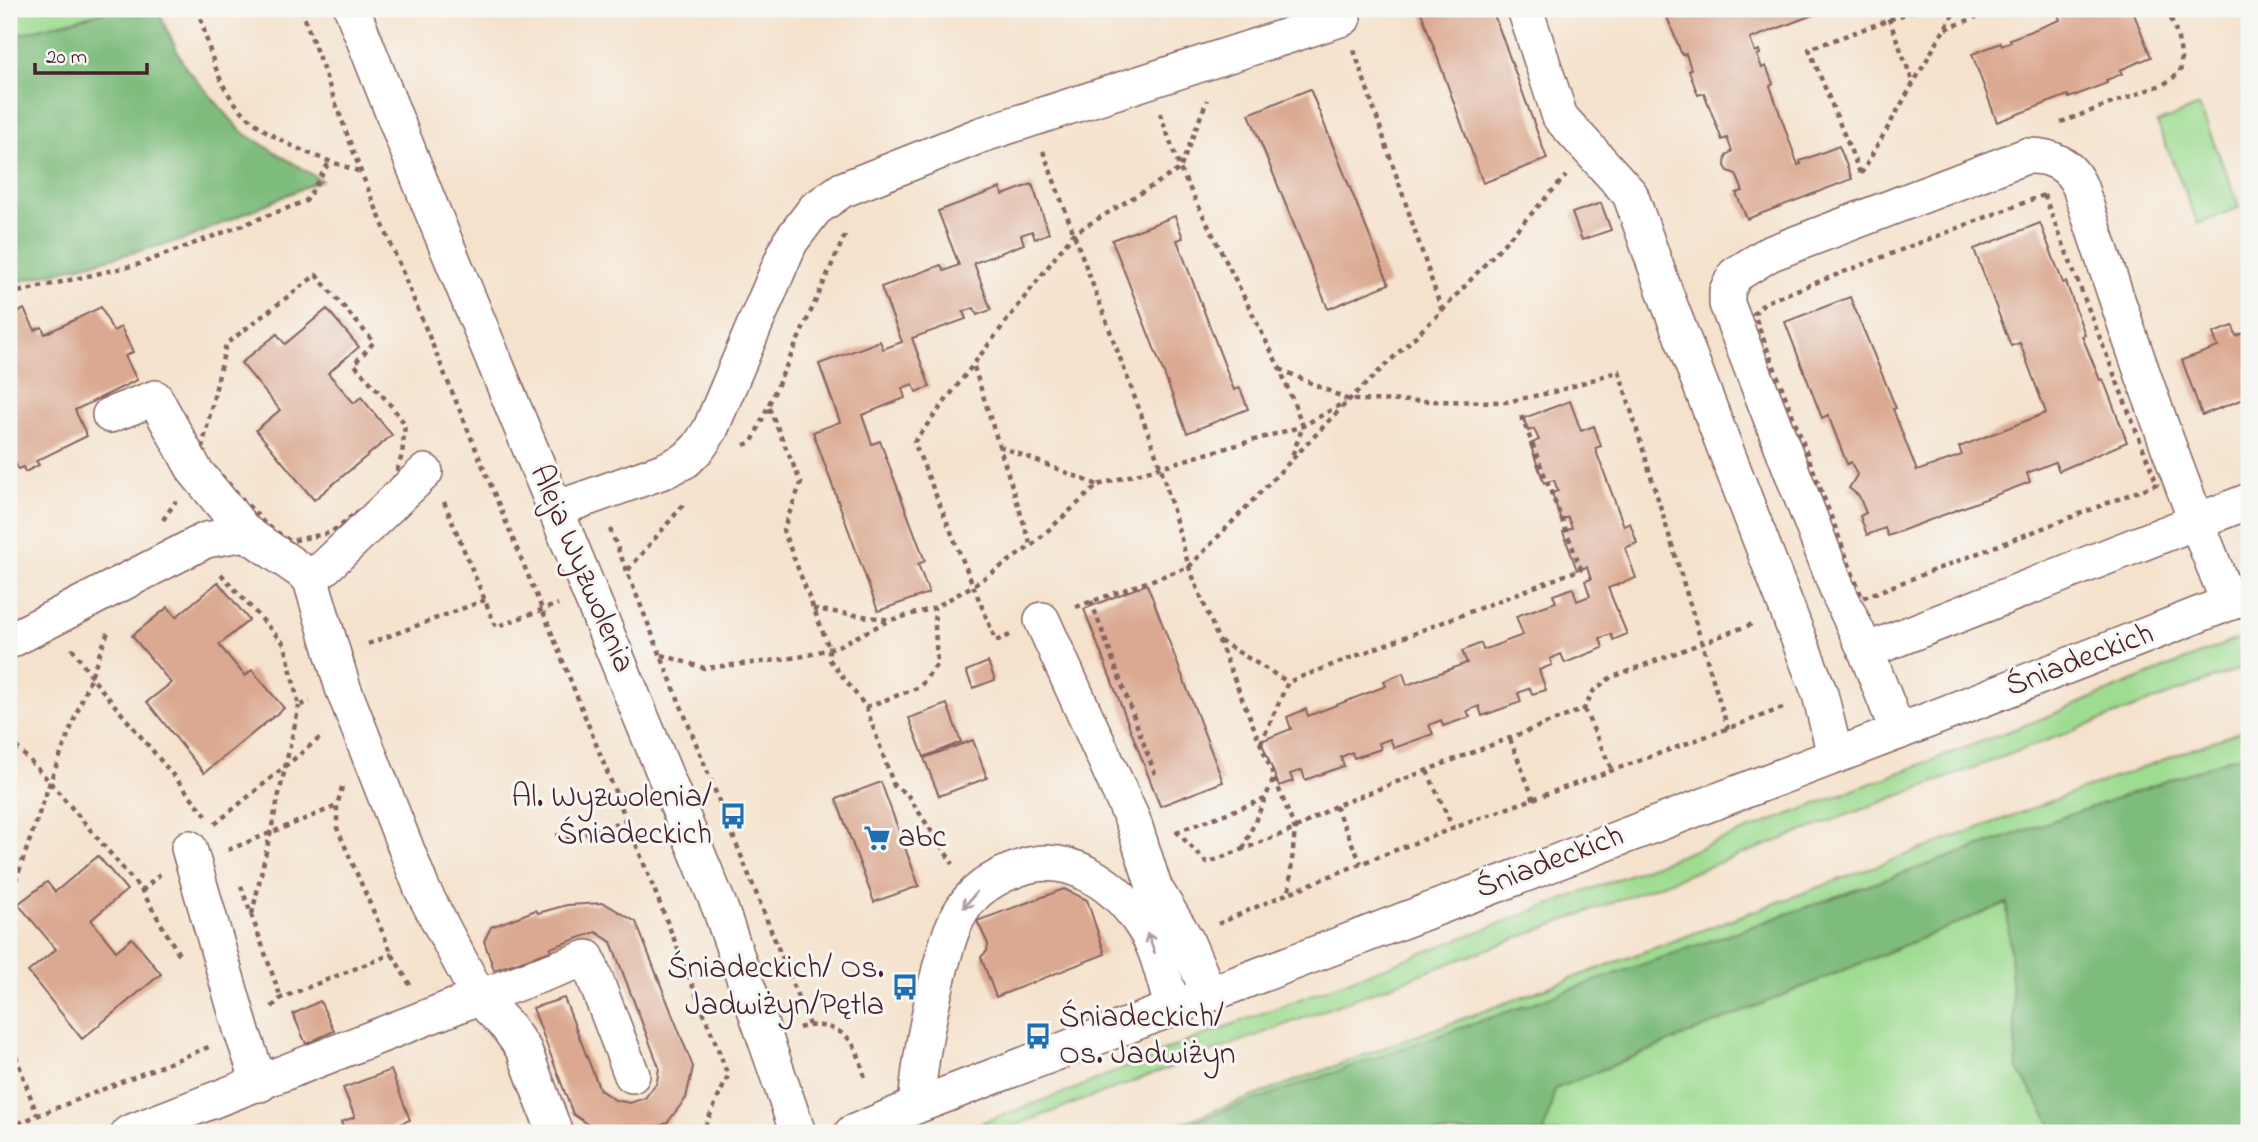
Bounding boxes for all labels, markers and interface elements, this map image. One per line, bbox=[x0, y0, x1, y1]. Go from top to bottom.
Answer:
scale bar bbox=[35, 32, 147, 76]
text: 20 m bbox=[46, 43, 87, 73]
street label: Aleja Wyzwolenia bbox=[516, 458, 646, 680]
street label: Śniadeckich bbox=[1999, 611, 2161, 711]
place label: Al. Wyzwolenia/ Śniadeckich bbox=[512, 775, 712, 859]
bus stop icon: Al. Wyzwolenia/ Śniadeckich bbox=[718, 801, 748, 831]
street label: Śniadeckich bbox=[1469, 813, 1631, 913]
place label: abc bbox=[898, 815, 947, 862]
supermarket icon: abc bbox=[862, 823, 892, 853]
one-way arrow bbox=[962, 891, 978, 909]
one-way arrow bbox=[1143, 933, 1156, 955]
place label: Śniadeckich/ Os. Jadwiżyn/Pętla bbox=[667, 946, 884, 1030]
bus stop icon: Śniadeckich/ Os. Jadwiżyn/Pętla bbox=[890, 972, 920, 1002]
place label: Śniadeckich/ Os. Jadwiżyn bbox=[1059, 995, 1235, 1079]
bus stop icon: Śniadeckich/ Os. Jadwiżyn bbox=[1023, 1021, 1053, 1051]

